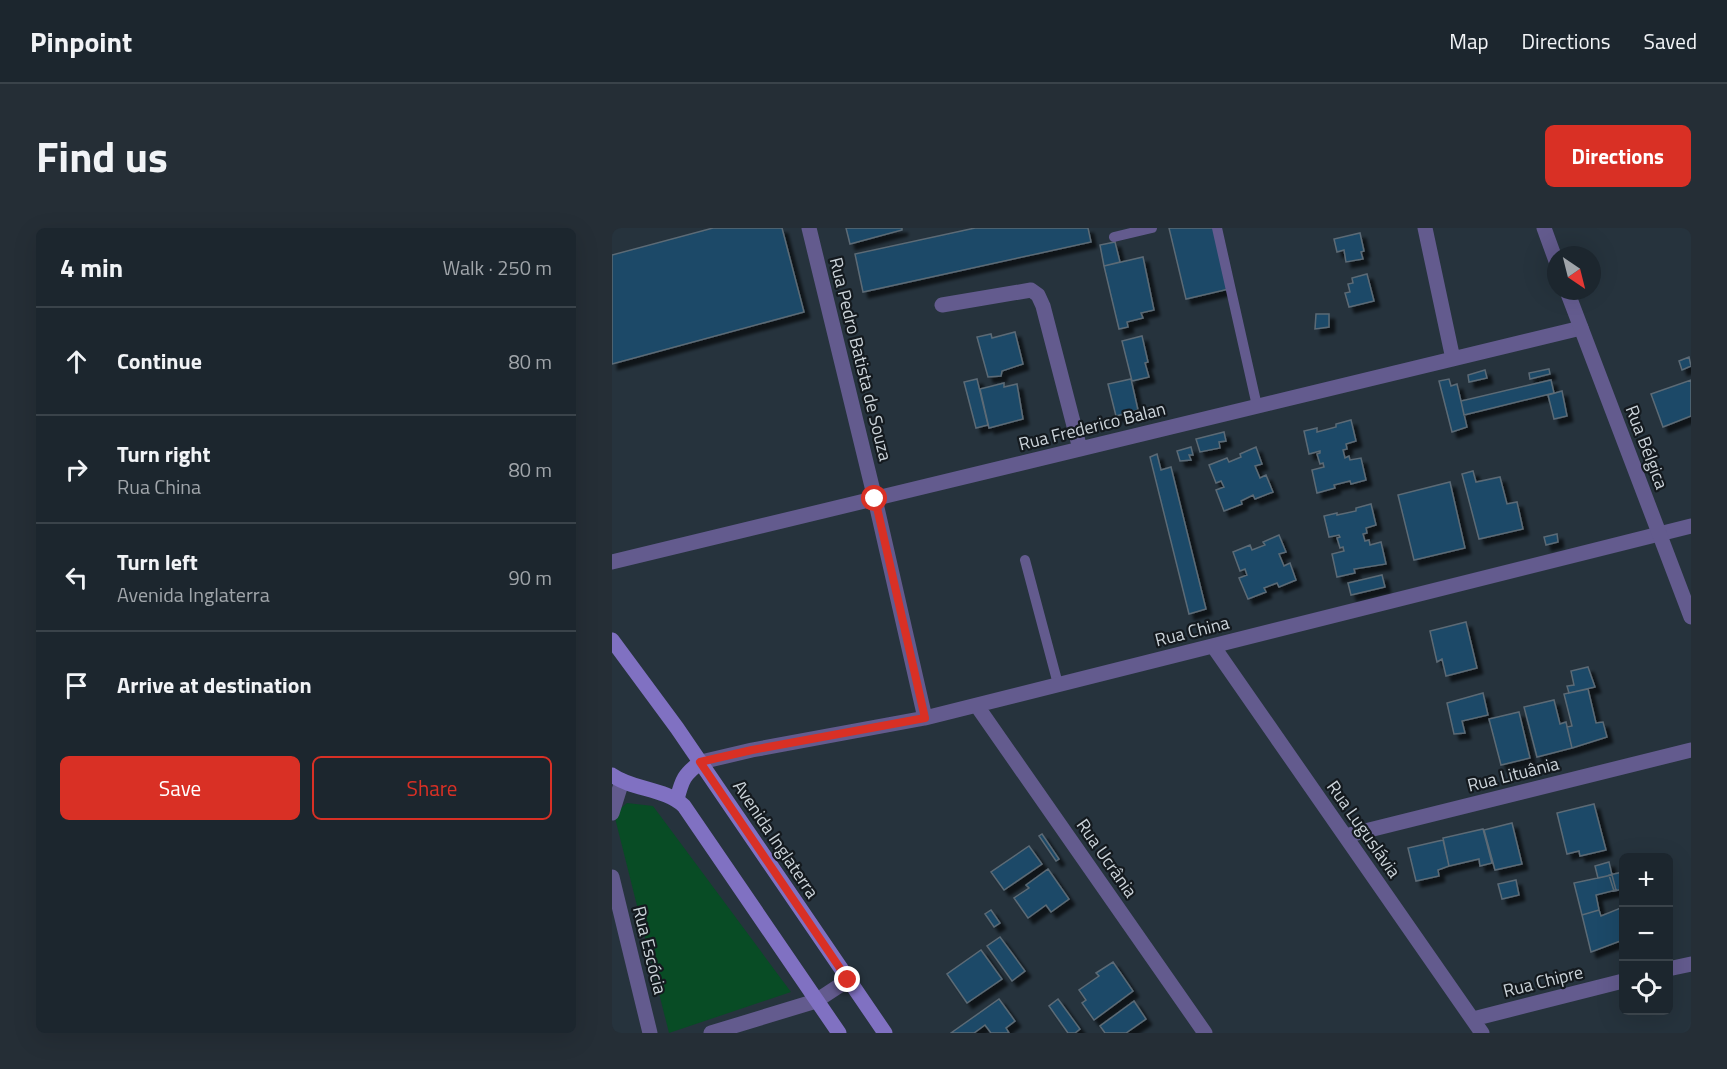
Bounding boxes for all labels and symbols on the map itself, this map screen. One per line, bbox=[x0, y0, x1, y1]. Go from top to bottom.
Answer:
north arrow bbox=[1547, 246, 1601, 300]
street label: Rua Pedro Batista de Souza bbox=[823, 254, 899, 464]
street label: Rua Frederico Balan bbox=[1016, 395, 1168, 457]
street label: Rua Bélgica bbox=[1619, 401, 1675, 493]
route start bbox=[861, 485, 887, 511]
street label: Rua China bbox=[1152, 609, 1232, 653]
street label: Rua Lituânia bbox=[1464, 750, 1562, 798]
street label: Avenida Inglaterra bbox=[726, 774, 826, 904]
street label: Rua Luguslávia bbox=[1320, 775, 1408, 883]
street label: Rua Ucrânia bbox=[1070, 813, 1144, 903]
street label: Rua Escócia bbox=[626, 903, 674, 997]
street label: Rua Chipre bbox=[1500, 958, 1586, 1004]
route end bbox=[834, 966, 860, 992]

